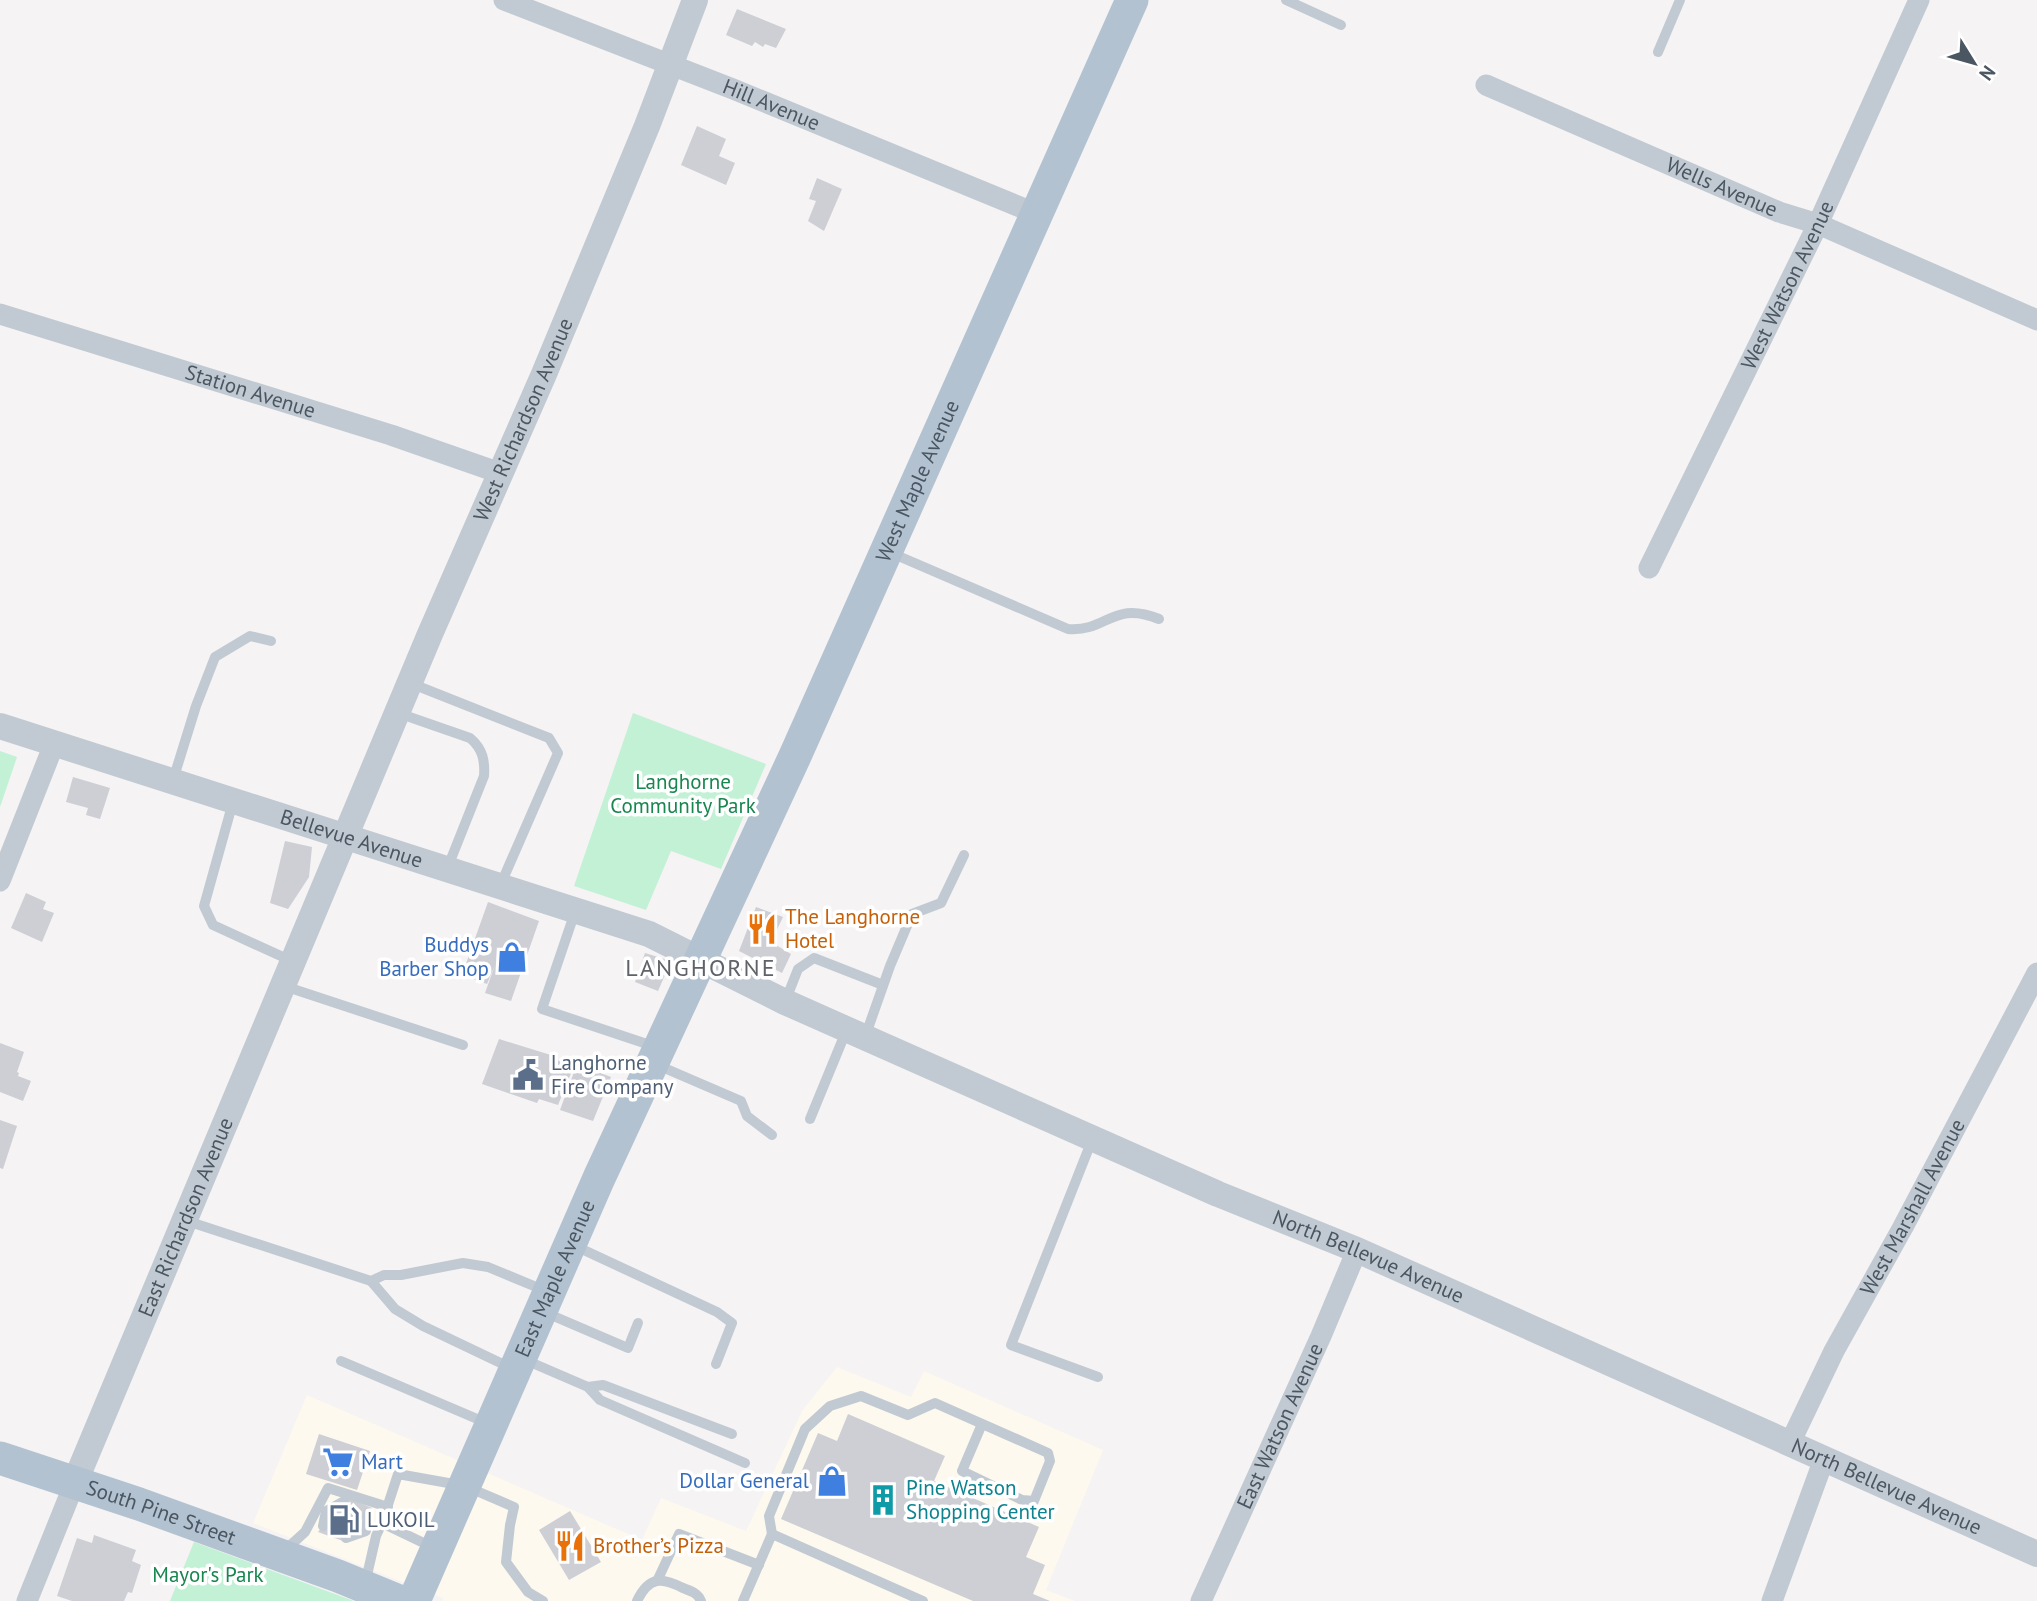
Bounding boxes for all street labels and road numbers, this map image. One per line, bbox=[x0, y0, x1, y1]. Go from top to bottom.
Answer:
street label: Hill Avenue bbox=[719, 72, 824, 136]
street label: Wells Avenue bbox=[1662, 151, 1782, 223]
street label: West Watson Avenue bbox=[1735, 196, 1840, 374]
street label: West Richardson Avenue bbox=[467, 314, 579, 525]
street label: Station Avenue bbox=[182, 358, 319, 424]
street label: West Maple Avenue bbox=[869, 396, 965, 566]
street label: Bellevue Avenue bbox=[277, 803, 426, 874]
street label: East Richardson Avenue bbox=[132, 1113, 239, 1321]
street label: West Marshall Avenue bbox=[1854, 1114, 1971, 1300]
street label: East Maple Avenue bbox=[508, 1195, 601, 1361]
street label: North Bellevue Avenue bbox=[1269, 1203, 1468, 1309]
street label: East Watson Avenue bbox=[1230, 1339, 1329, 1513]
street label: North Bellevue Avenue bbox=[1787, 1432, 1986, 1540]
street label: South Pine Street bbox=[83, 1473, 240, 1551]

